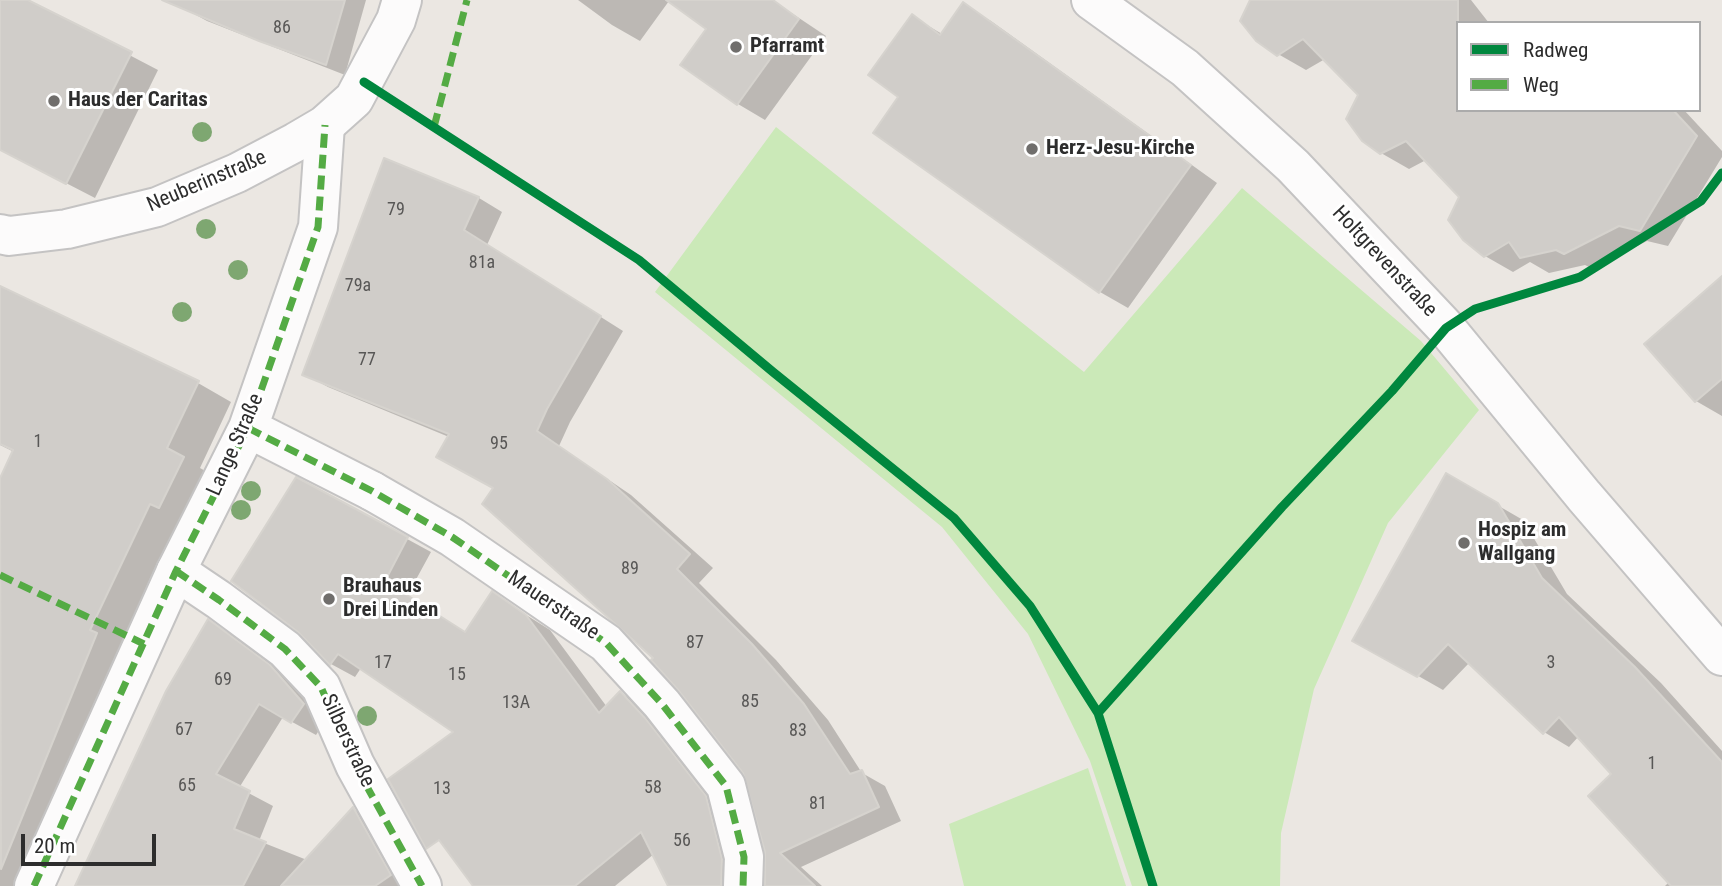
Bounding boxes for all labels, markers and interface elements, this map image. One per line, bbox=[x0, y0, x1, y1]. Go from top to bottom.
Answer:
house number: 86 bbox=[273, 17, 291, 39]
legend bbox=[1456, 21, 1701, 112]
place label: Pfarramt bbox=[750, 34, 824, 60]
text: Radweg bbox=[1523, 38, 1588, 62]
marker: Pfarramt bbox=[728, 39, 744, 55]
text: Weg bbox=[1523, 73, 1559, 97]
place label: Haus der Caritas bbox=[68, 88, 208, 114]
marker: Haus der Caritas bbox=[46, 93, 62, 109]
place label: Herz-Jesu-Kirche bbox=[1046, 136, 1194, 162]
marker: Herz-Jesu-Kirche bbox=[1024, 141, 1040, 157]
street label: Neuberinstraße bbox=[144, 146, 270, 218]
house number: 79 bbox=[387, 199, 405, 221]
street label: Holtgrevenstraße bbox=[1326, 201, 1442, 323]
house number: 81a bbox=[469, 252, 495, 274]
house number: 79a bbox=[345, 275, 371, 297]
house number: 77 bbox=[358, 349, 376, 371]
street label: Lange Straße bbox=[202, 390, 270, 500]
house number: 1 bbox=[34, 431, 42, 453]
house number: 95 bbox=[490, 433, 508, 455]
place label: Hospiz am Wallgang bbox=[1478, 518, 1566, 568]
marker: Hospiz am Wallgang bbox=[1456, 535, 1472, 551]
house number: 89 bbox=[621, 558, 639, 580]
street label: Mauerstraße bbox=[502, 566, 604, 646]
place label: Brauhaus Drei Linden bbox=[343, 574, 438, 624]
marker: Brauhaus Drei Linden bbox=[321, 591, 337, 607]
house number: 87 bbox=[686, 632, 704, 654]
house number: 17 bbox=[374, 652, 392, 674]
house number: 3 bbox=[1547, 652, 1555, 674]
house number: 15 bbox=[448, 664, 466, 686]
house number: 69 bbox=[214, 669, 232, 691]
street label: Silberstraße bbox=[314, 690, 380, 792]
house number: 85 bbox=[741, 691, 759, 713]
house number: 13A bbox=[502, 692, 530, 714]
house number: 67 bbox=[175, 719, 193, 741]
house number: 83 bbox=[789, 720, 807, 742]
house number: 1 bbox=[1648, 753, 1656, 775]
house number: 65 bbox=[178, 775, 196, 797]
house number: 58 bbox=[644, 777, 662, 799]
house number: 13 bbox=[433, 778, 451, 800]
house number: 81 bbox=[809, 793, 827, 815]
scale bar bbox=[24, 820, 159, 864]
house number: 56 bbox=[673, 830, 691, 852]
text: 20 m bbox=[34, 834, 75, 858]

